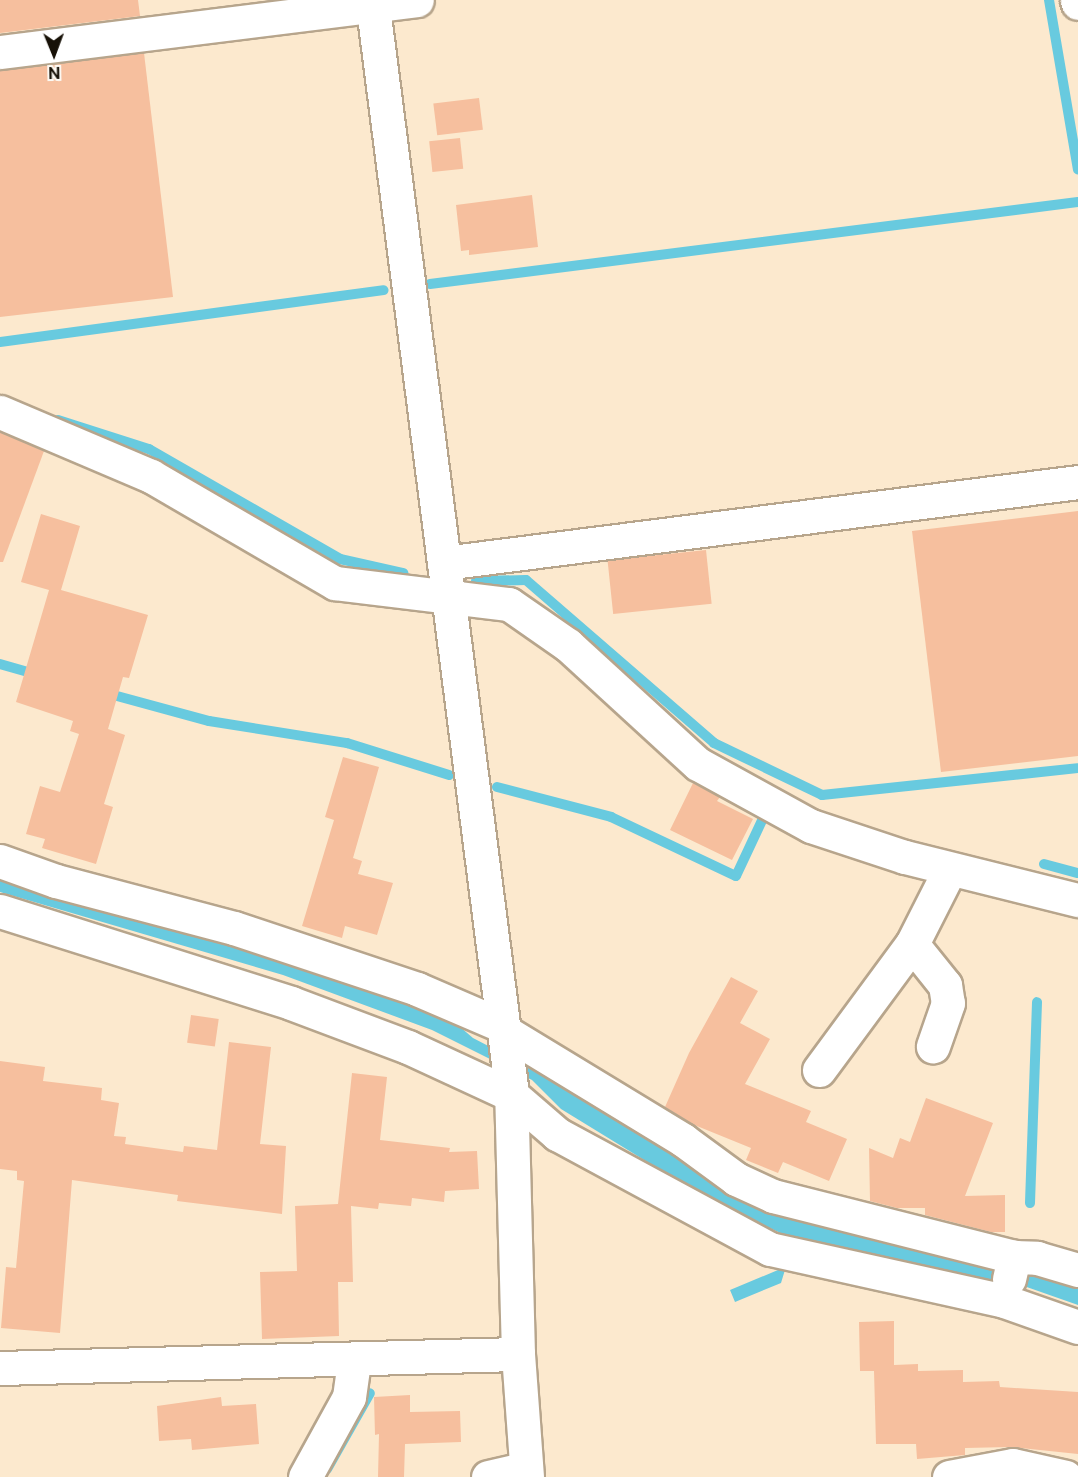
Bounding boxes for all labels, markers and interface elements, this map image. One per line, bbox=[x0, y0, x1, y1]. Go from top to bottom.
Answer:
north arrow bbox=[24, 24, 84, 84]
text: N bbox=[48, 63, 61, 82]

